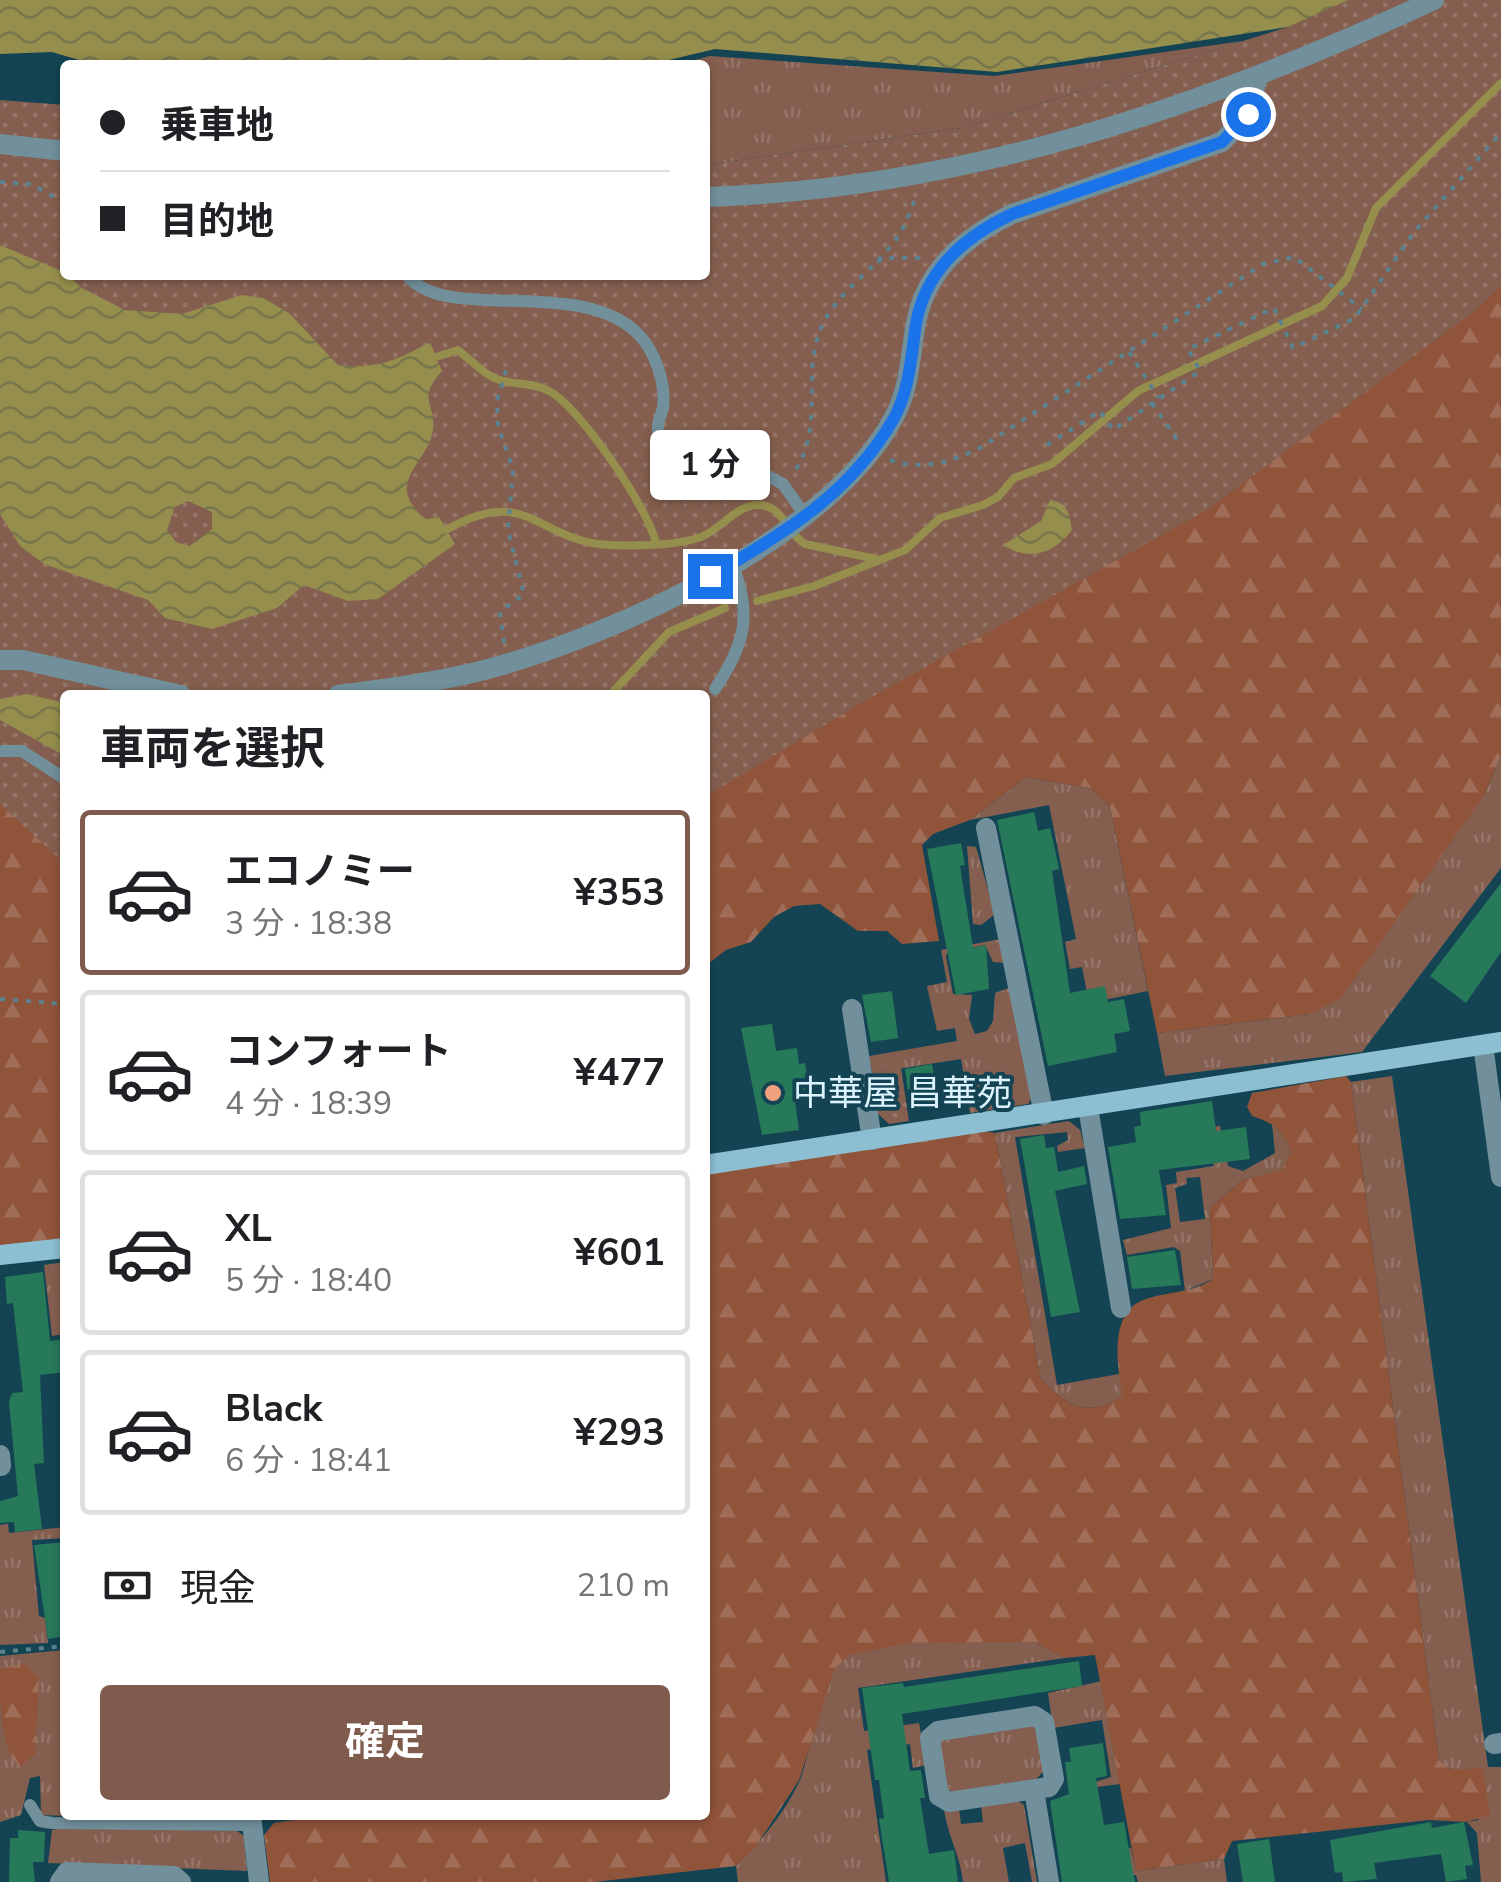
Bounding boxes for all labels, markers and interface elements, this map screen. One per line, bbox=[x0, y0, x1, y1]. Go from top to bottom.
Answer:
route start bbox=[1226, 92, 1271, 137]
text: 乗車地 bbox=[160, 100, 274, 151]
text: 目的地 bbox=[160, 196, 274, 247]
callout: 1 分 bbox=[650, 431, 770, 501]
text: 1 分 bbox=[680, 443, 740, 486]
route end bbox=[688, 554, 733, 599]
text: 車両を選択 bbox=[100, 719, 325, 780]
text: エコノミー bbox=[225, 846, 415, 897]
icon: car bbox=[105, 848, 195, 938]
text: ¥353 bbox=[574, 867, 665, 918]
text: 3 分 · 18:38 bbox=[225, 902, 392, 945]
text: コンフォート bbox=[225, 1026, 452, 1077]
icon: car bbox=[105, 1028, 195, 1118]
text: ¥477 bbox=[574, 1047, 665, 1098]
place label: 中華屋 昌華苑 bbox=[793, 1070, 1012, 1117]
text: 4 分 · 18:39 bbox=[225, 1082, 392, 1125]
marker: 中華屋 昌華苑 bbox=[762, 1082, 784, 1104]
text: XL bbox=[225, 1203, 272, 1254]
icon: car bbox=[105, 1208, 195, 1298]
text: ¥601 bbox=[574, 1227, 665, 1278]
text: 5 分 · 18:40 bbox=[225, 1259, 392, 1302]
text: Black bbox=[225, 1383, 322, 1434]
icon: car bbox=[105, 1388, 195, 1478]
text: ¥293 bbox=[574, 1407, 665, 1458]
text: 6 分 · 18:41 bbox=[225, 1439, 392, 1482]
icon: cash bbox=[100, 1558, 155, 1613]
text: 現金 bbox=[180, 1563, 256, 1614]
text: 210 m bbox=[577, 1564, 670, 1607]
button: 確定 bbox=[100, 1685, 670, 1800]

